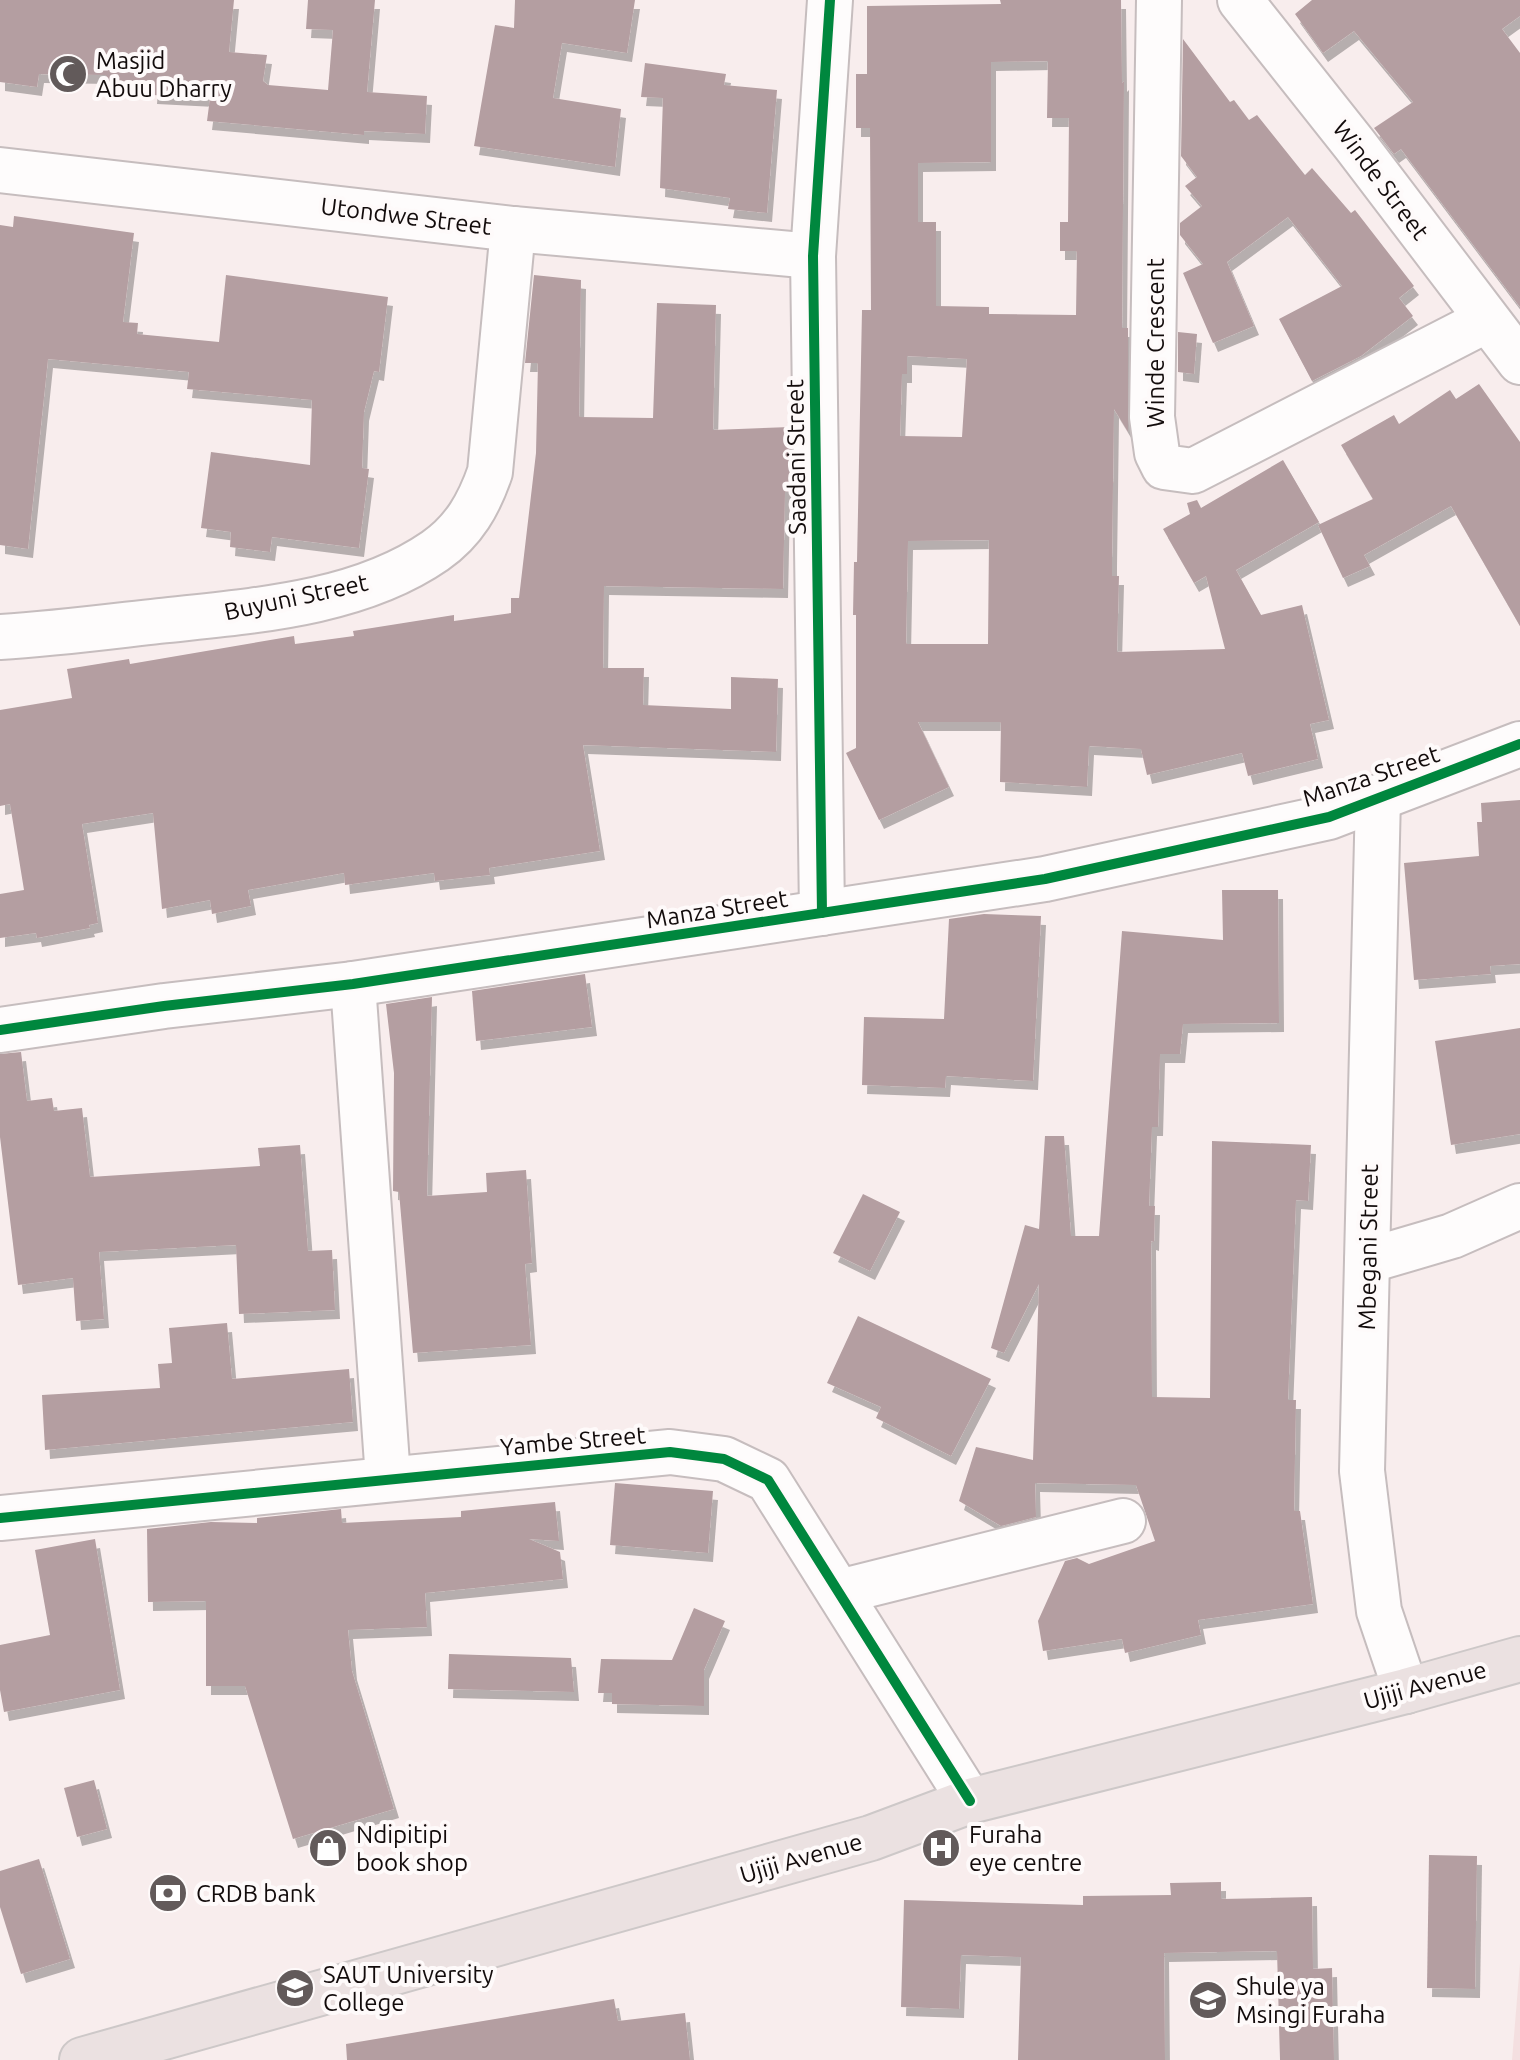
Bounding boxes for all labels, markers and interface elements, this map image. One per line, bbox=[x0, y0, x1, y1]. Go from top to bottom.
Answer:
place label: Masjid Abuu Dharry bbox=[96, 47, 232, 102]
mosque icon: Masjid Abuu Dharry bbox=[47, 53, 89, 95]
street label: Winde Street bbox=[1327, 115, 1435, 245]
street label: Utondwe Street bbox=[319, 192, 494, 240]
street label: Winde Crescent bbox=[1142, 257, 1169, 428]
street label: Saadani Street bbox=[781, 378, 811, 535]
street label: Buyuni Street bbox=[222, 568, 371, 625]
street label: Manza Street bbox=[1299, 740, 1443, 812]
street label: Manza Street bbox=[644, 884, 790, 933]
street label: Mbegani Street bbox=[1353, 1163, 1383, 1330]
street label: Yambe Street bbox=[499, 1421, 647, 1461]
street label: Ujiji Avenue bbox=[1361, 1656, 1489, 1714]
place label: Ndipitipi book shop bbox=[356, 1821, 468, 1876]
place label: Furaha eye centre bbox=[969, 1821, 1082, 1876]
shop icon: Ndipitipi book shop bbox=[307, 1827, 349, 1869]
hospital icon: Furaha eye centre bbox=[920, 1827, 962, 1869]
street label: Ujiji Avenue bbox=[737, 1828, 865, 1888]
bank icon: CRDB bank bbox=[147, 1872, 189, 1914]
place label: CRDB bank bbox=[196, 1880, 316, 1907]
place label: SAUT University College bbox=[323, 1961, 494, 2016]
school or university icon: SAUT University College bbox=[274, 1967, 316, 2009]
place label: Shule ya Msingi Furaha bbox=[1236, 1973, 1385, 2028]
school or university icon: Shule ya Msingi Furaha bbox=[1187, 1979, 1229, 2021]

